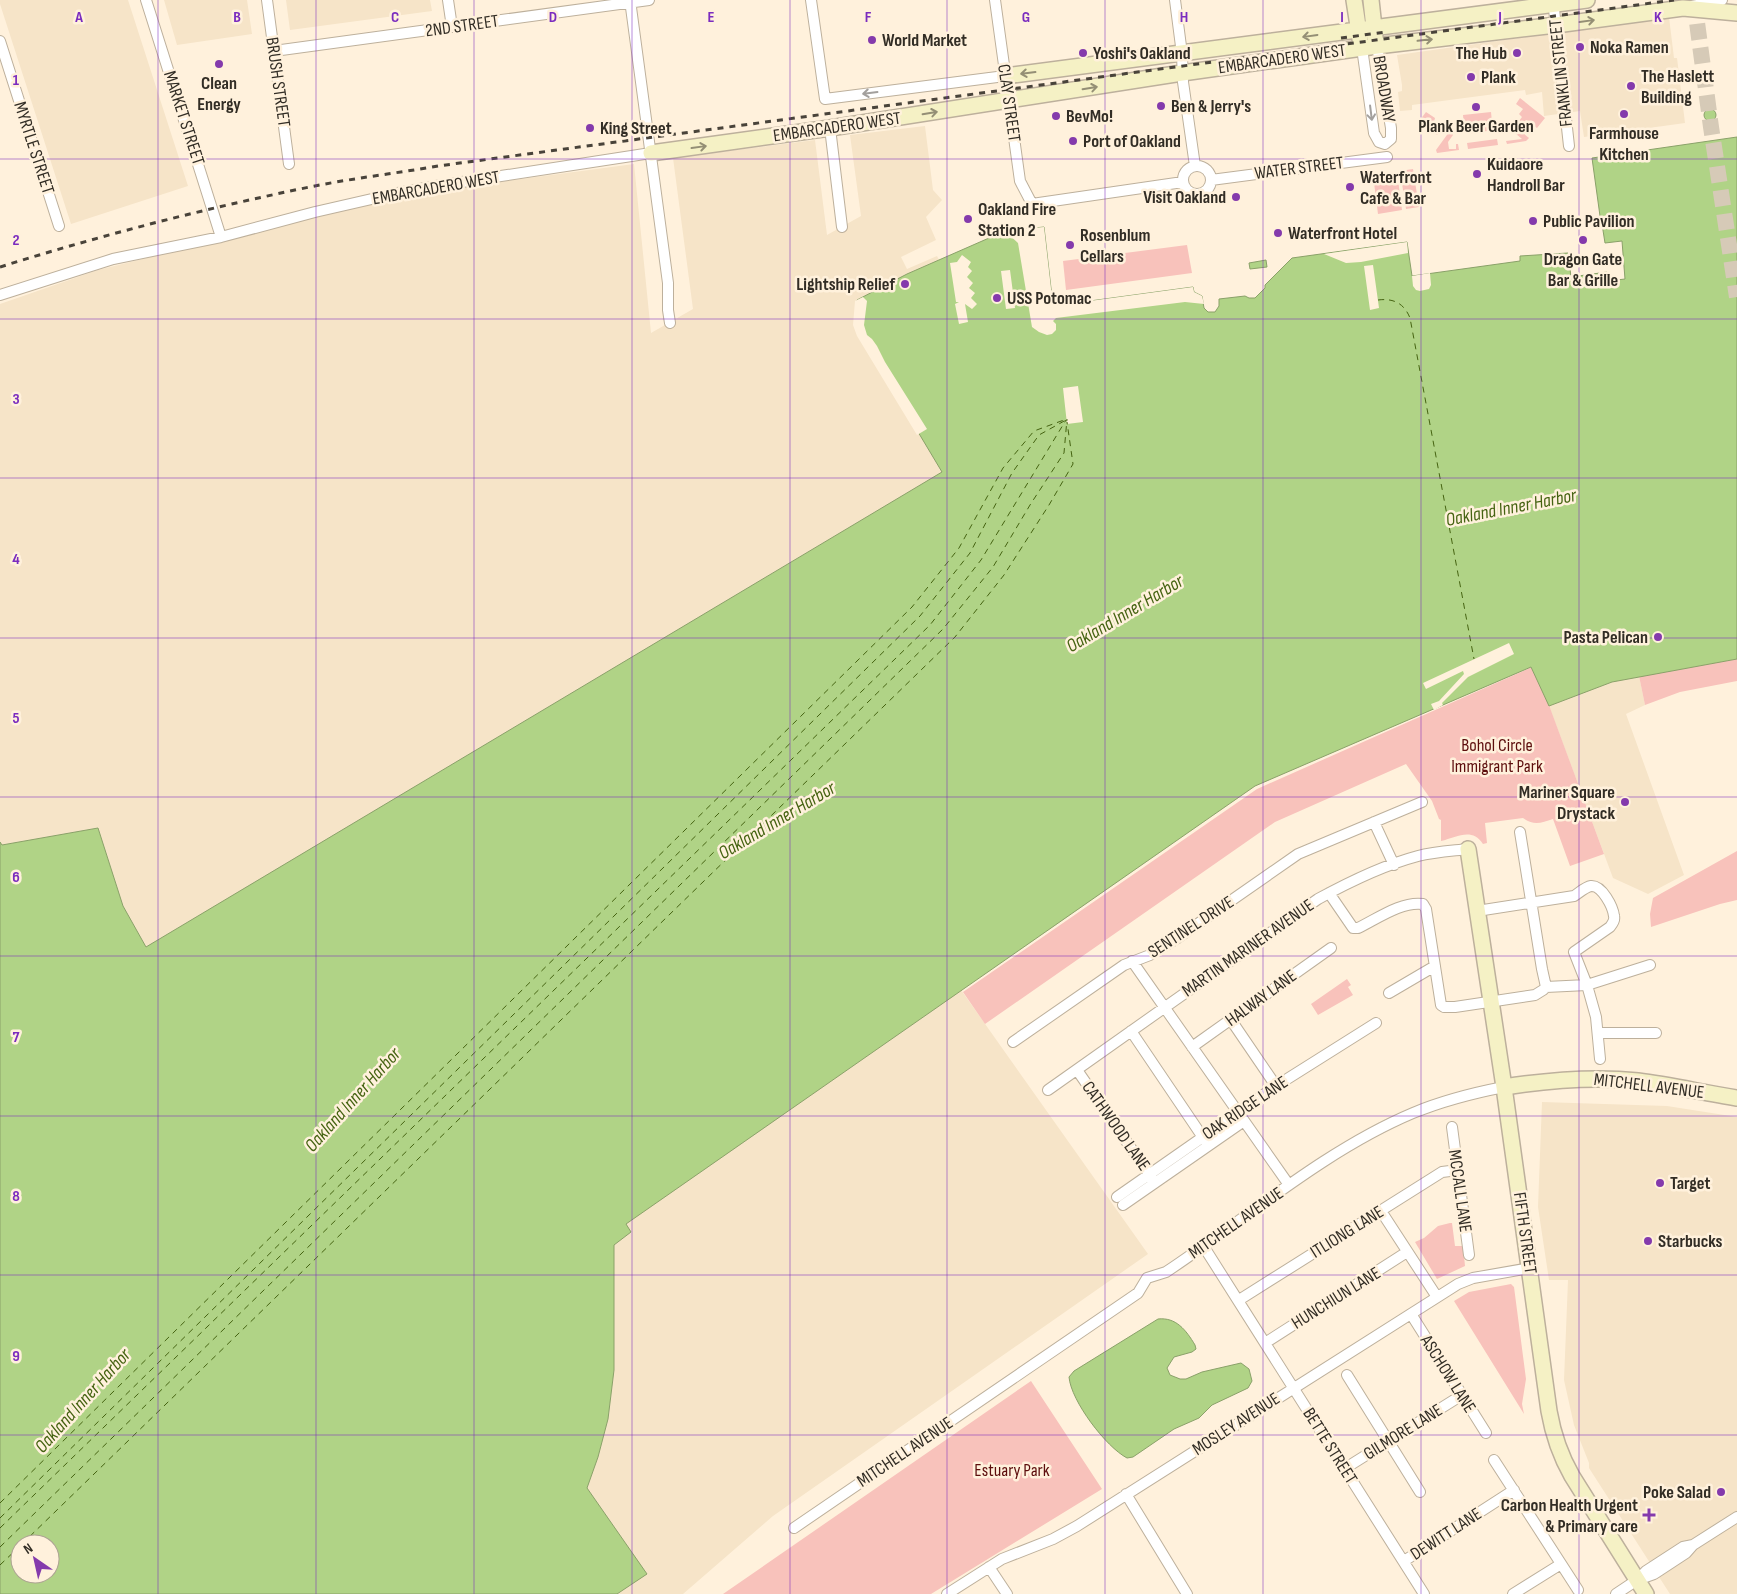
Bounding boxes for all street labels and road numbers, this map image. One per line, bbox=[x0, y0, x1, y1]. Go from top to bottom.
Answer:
street label: 2ND STREET bbox=[424, 10, 500, 42]
street label: FRANKLIN STREET bbox=[1545, 18, 1577, 128]
street label: BRUSH STREET bbox=[261, 36, 295, 128]
street label: EMBARCADERO WEST bbox=[1217, 40, 1347, 78]
street label: BROADWAY bbox=[1368, 54, 1400, 124]
street label: CLAY STREET bbox=[993, 63, 1025, 143]
street label: MARKET STREET bbox=[159, 68, 209, 168]
street label: MYRTLE STREET bbox=[9, 99, 59, 197]
street label: EMBARCADERO WEST bbox=[772, 108, 902, 146]
street label: WATER STREET bbox=[1253, 152, 1345, 184]
street label: EMBARCADERO WEST bbox=[371, 166, 501, 210]
street label: SENTINEL DRIVE bbox=[1144, 892, 1238, 962]
street label: MARTIN MARINER AVENUE bbox=[1178, 895, 1318, 1001]
street label: HALWAY LANE bbox=[1221, 965, 1301, 1031]
street label: MITCHELL AVENUE bbox=[1593, 1069, 1705, 1103]
street label: OAK RIDGE LANE bbox=[1198, 1072, 1292, 1144]
street label: CATHWOOD LANE bbox=[1077, 1077, 1155, 1175]
street label: MCCALL LANE bbox=[1444, 1148, 1476, 1234]
street label: MITCHELL AVENUE bbox=[1185, 1183, 1287, 1263]
street label: FIFTH STREET bbox=[1509, 1191, 1541, 1275]
street label: ITLIONG LANE bbox=[1307, 1201, 1387, 1263]
street label: HUNCHIUN LANE bbox=[1288, 1262, 1384, 1334]
street label: ASCHOW LANE bbox=[1415, 1330, 1480, 1417]
street label: MOSLEY AVENUE bbox=[1188, 1388, 1284, 1460]
street label: GILMORE LANE bbox=[1360, 1400, 1446, 1464]
street label: BETTE STREET bbox=[1298, 1404, 1362, 1488]
street label: MITCHELL AVENUE bbox=[853, 1412, 957, 1492]
street label: DEWITT LANE bbox=[1407, 1503, 1485, 1565]

